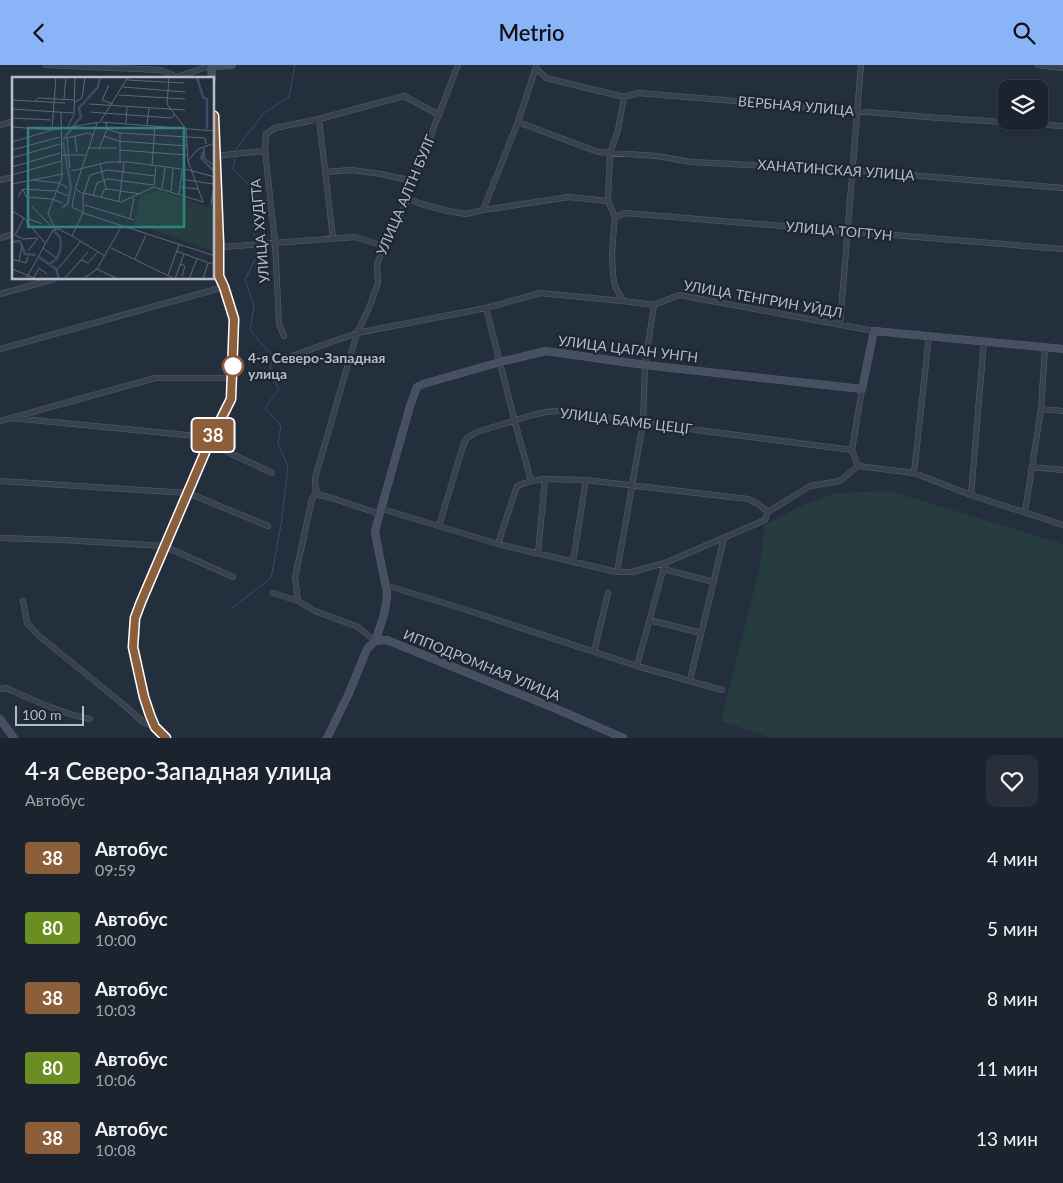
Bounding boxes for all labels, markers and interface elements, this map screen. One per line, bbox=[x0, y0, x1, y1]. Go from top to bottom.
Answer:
icon: back bbox=[25, 19, 53, 47]
text: Metrio bbox=[498, 19, 565, 46]
icon: search bbox=[1010, 19, 1038, 47]
inset map bbox=[12, 77, 215, 280]
map controls bbox=[998, 80, 1048, 130]
button: layers bbox=[998, 80, 1048, 130]
street label: ВЕРБНАЯ УЛИЦА bbox=[737, 92, 855, 119]
street label: УЛИЦА АЛТН БУЛГ bbox=[372, 132, 439, 258]
street label: ХАНАТИНСКАЯ УЛИЦА bbox=[757, 156, 916, 184]
street label: УЛИЦА ХУДГТА bbox=[246, 178, 273, 284]
street label: УЛИЦА ТОГТУН bbox=[785, 217, 893, 244]
street label: УЛИЦА ТЕНГРИН УЙДЛ bbox=[682, 276, 844, 321]
street label: УЛИЦА ЦАГАН УНГН bbox=[557, 331, 699, 366]
place label: 4-я Северо-Западная улица bbox=[248, 349, 385, 382]
marker: 4-я Северо-Западная улица bbox=[222, 355, 244, 377]
street label: УЛИЦА БАМБ ЦЕЦГ bbox=[559, 404, 694, 437]
line badge: 38 bbox=[190, 419, 236, 451]
text: 38 bbox=[203, 424, 223, 446]
street label: ИППОДРОМНАЯ УЛИЦА bbox=[401, 625, 564, 704]
scale bar bbox=[15, 703, 84, 726]
text: 100 m bbox=[22, 706, 61, 723]
button: heart bbox=[986, 755, 1038, 807]
text: 4-я Северо-Западная улица bbox=[25, 756, 332, 785]
text: Автобус bbox=[25, 790, 85, 809]
text: Автобус bbox=[95, 837, 168, 860]
text: 38 bbox=[42, 847, 63, 869]
text: 4 мин bbox=[987, 847, 1038, 870]
text: 09:59 bbox=[95, 860, 136, 879]
text: Автобус bbox=[95, 907, 168, 930]
text: 80 bbox=[42, 917, 63, 939]
text: 5 мин bbox=[987, 917, 1038, 940]
text: 10:00 bbox=[95, 930, 136, 949]
text: Автобус bbox=[95, 977, 168, 1000]
text: 38 bbox=[42, 987, 63, 1009]
text: 8 мин bbox=[987, 987, 1038, 1010]
text: 10:03 bbox=[95, 1000, 136, 1019]
text: Автобус bbox=[95, 1047, 168, 1070]
text: 80 bbox=[42, 1057, 63, 1079]
text: 11 мин bbox=[976, 1057, 1038, 1080]
text: 10:06 bbox=[95, 1070, 136, 1089]
text: Автобус bbox=[95, 1117, 168, 1140]
text: 38 bbox=[42, 1127, 63, 1149]
text: 13 мин bbox=[976, 1127, 1038, 1150]
text: 10:08 bbox=[95, 1140, 136, 1159]

